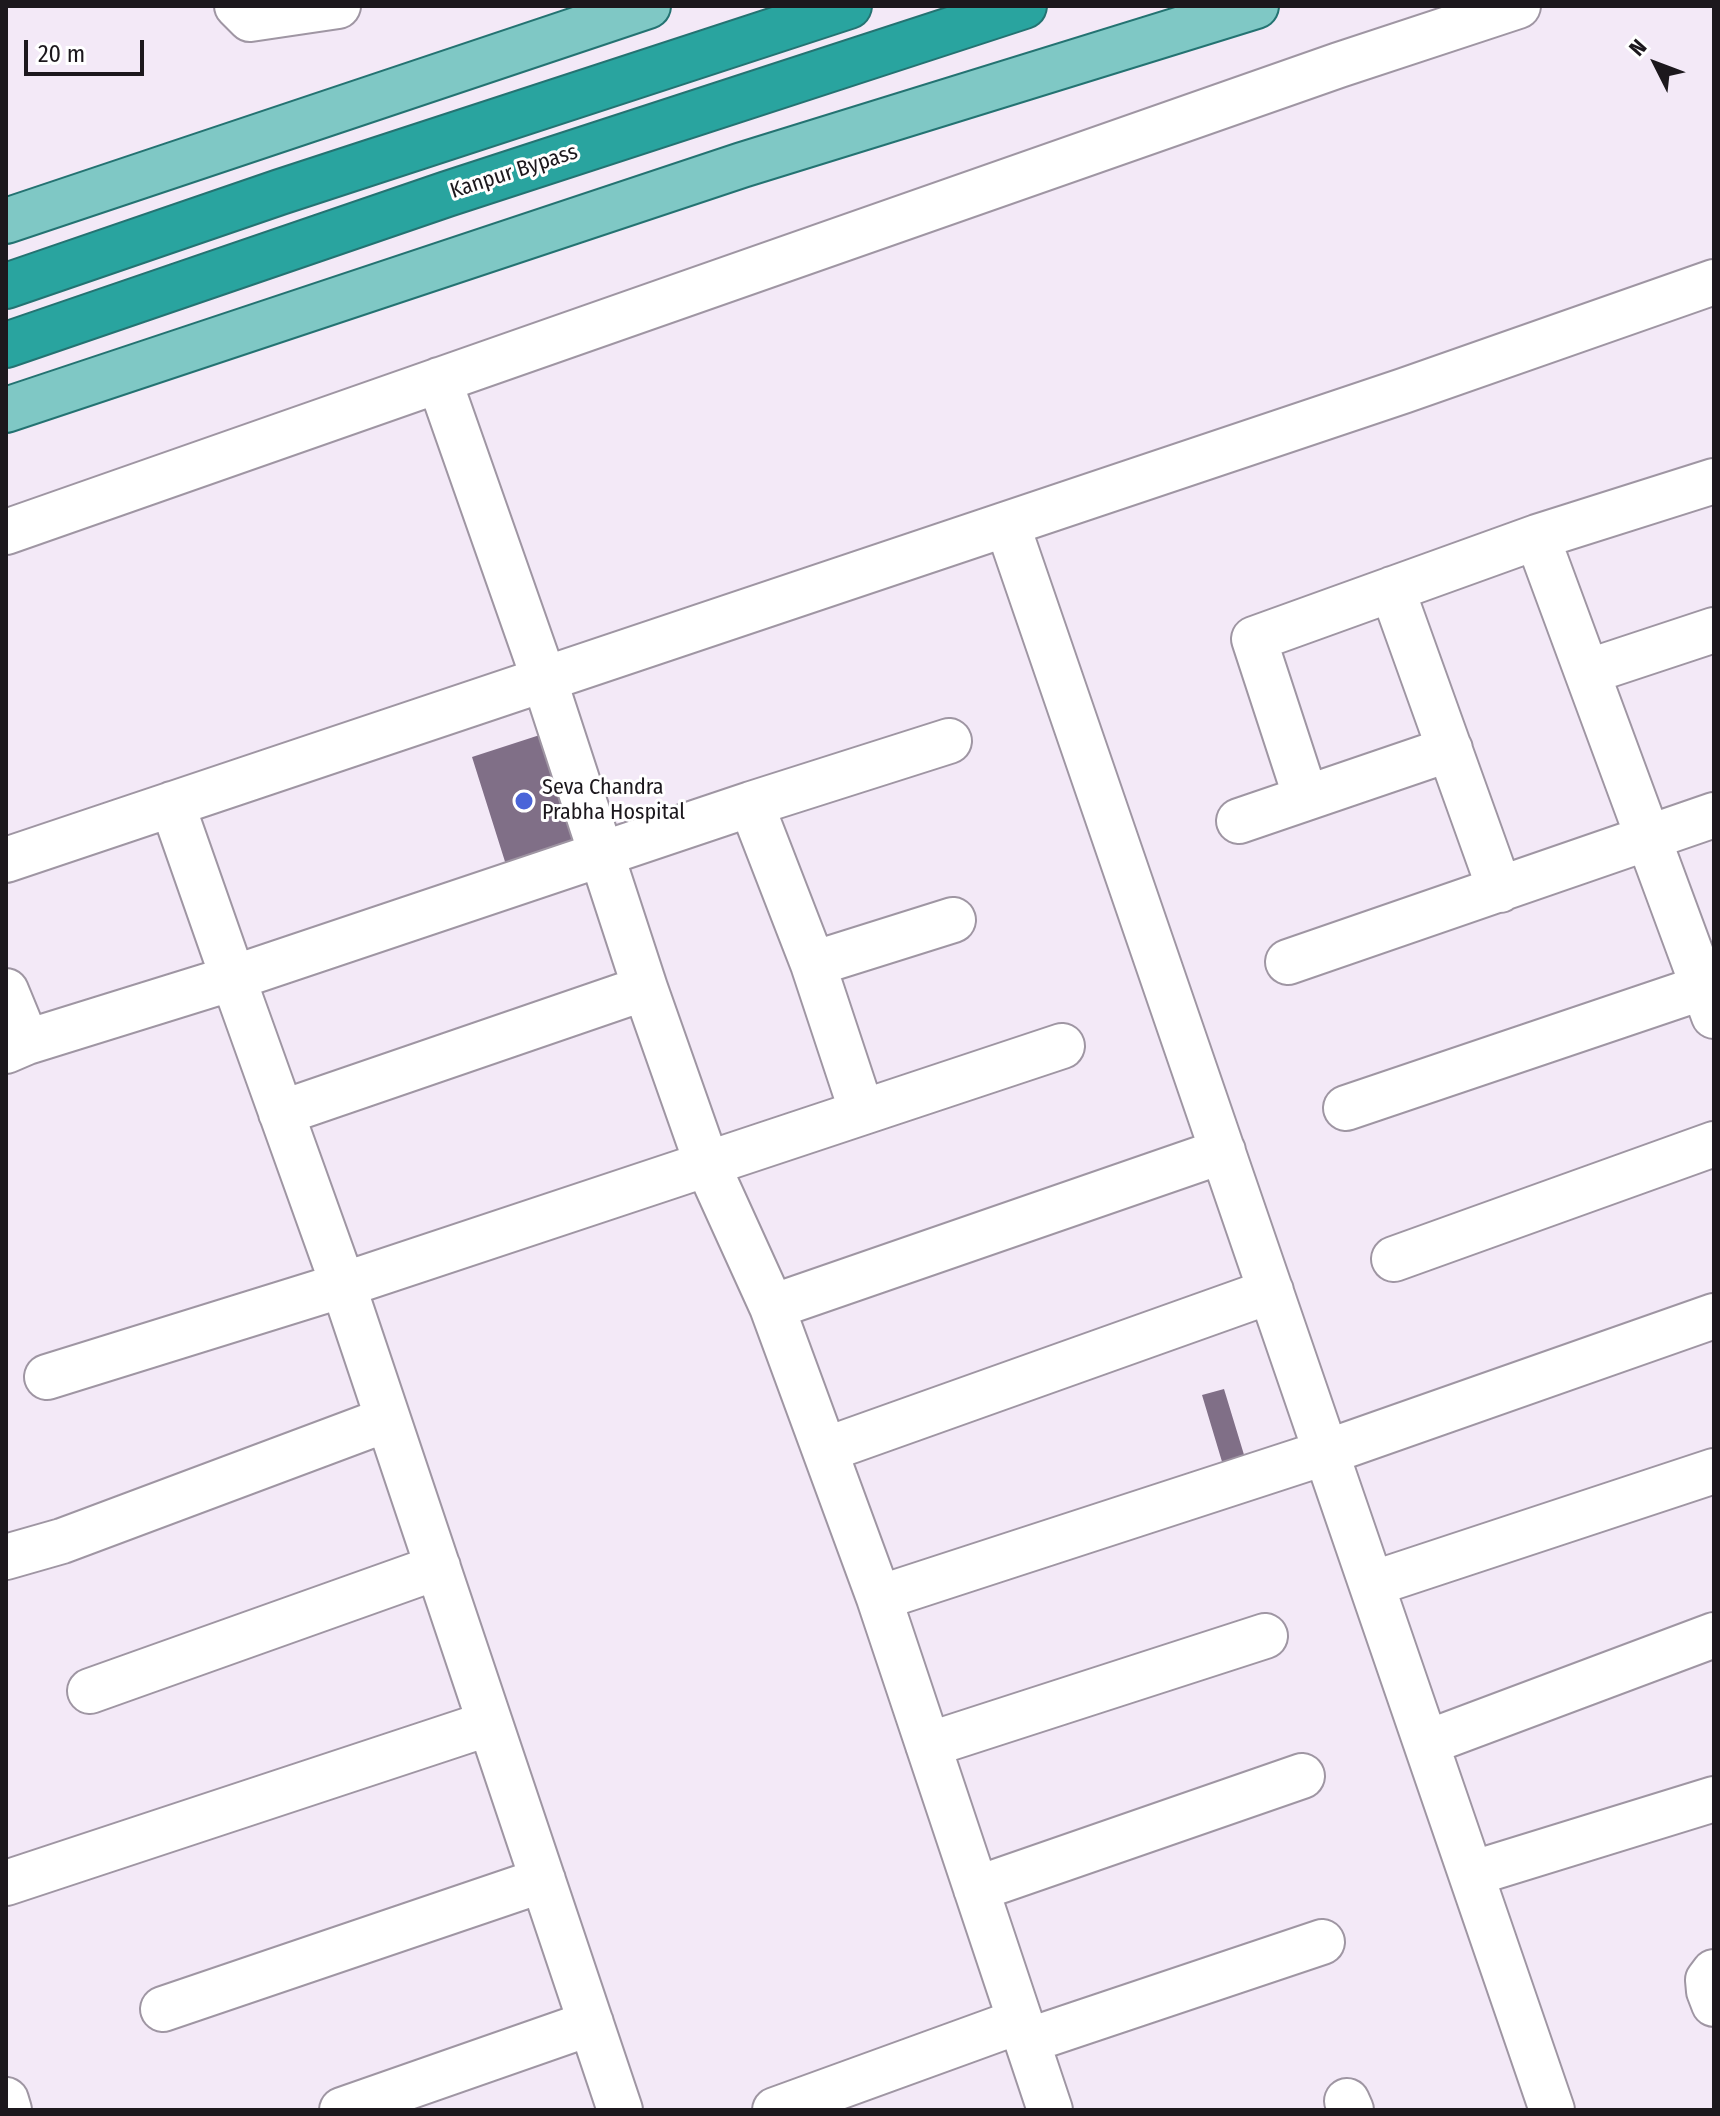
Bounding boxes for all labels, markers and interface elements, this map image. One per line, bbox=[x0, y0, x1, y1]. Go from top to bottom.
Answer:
scale bar bbox=[28, 24, 148, 74]
north arrow bbox=[1616, 24, 1696, 104]
text: N bbox=[1623, 34, 1652, 62]
text: 20 m bbox=[38, 40, 85, 68]
street label: Kanpur Bypass bbox=[447, 139, 581, 205]
place label: Seva Chandra Prabha Hospital bbox=[542, 775, 685, 826]
marker: Seva Chandra Prabha Hospital bbox=[513, 790, 535, 812]

